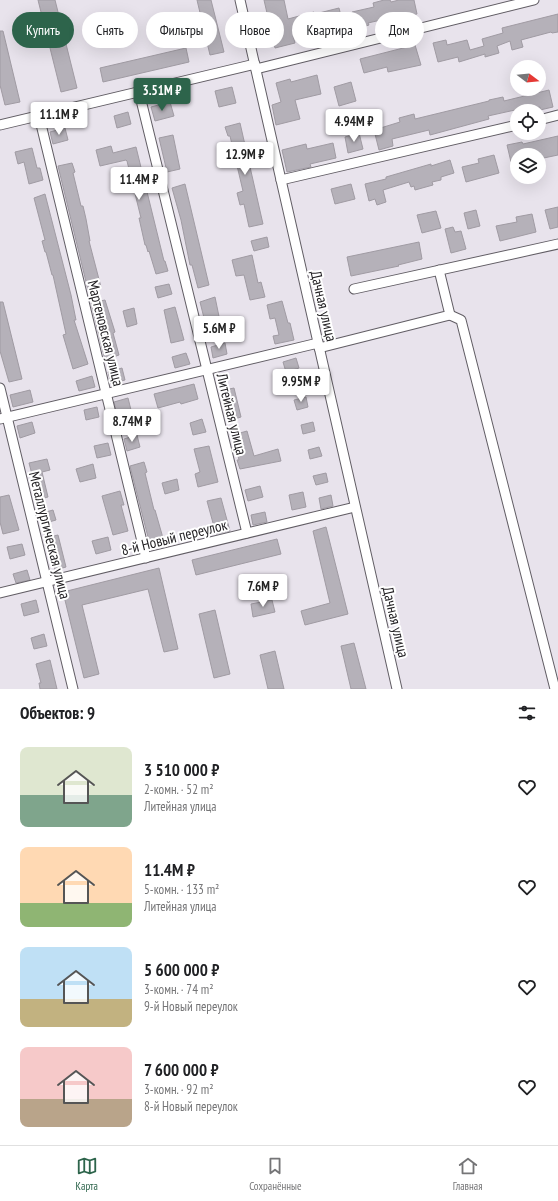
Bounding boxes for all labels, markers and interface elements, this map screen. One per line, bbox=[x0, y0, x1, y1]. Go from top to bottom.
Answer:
chip: Купить bbox=[12, 12, 74, 48]
chip: Снять bbox=[82, 12, 138, 48]
chip: Фильтры bbox=[146, 12, 217, 48]
chip: Новое bbox=[225, 12, 284, 48]
chip: Квартира bbox=[292, 12, 367, 48]
chip: Дом bbox=[375, 12, 424, 48]
north arrow bbox=[510, 60, 546, 96]
map controls bbox=[510, 60, 546, 184]
pin: 3.51M ₽ bbox=[125, 78, 199, 112]
text: 3.51M ₽ bbox=[143, 82, 181, 99]
pin: 11.1M ₽ bbox=[22, 102, 96, 136]
button: locate bbox=[510, 104, 546, 140]
text: 11.1M ₽ bbox=[40, 106, 78, 123]
pin: 4.94M ₽ bbox=[317, 109, 391, 143]
text: 4.94M ₽ bbox=[335, 113, 373, 130]
pin: 12.9M ₽ bbox=[208, 142, 282, 176]
text: 12.9M ₽ bbox=[226, 146, 264, 163]
button: layers bbox=[510, 148, 546, 184]
pin: 11.4M ₽ bbox=[102, 167, 176, 201]
text: 11.4M ₽ bbox=[120, 171, 158, 188]
street label: Дачная улица bbox=[307, 269, 341, 343]
street label: Мартеновская улица bbox=[84, 278, 128, 388]
pin: 5.6M ₽ bbox=[186, 316, 252, 350]
text: 5.6M ₽ bbox=[203, 320, 235, 337]
pin: 9.95M ₽ bbox=[264, 369, 338, 403]
street label: Литейная улица bbox=[212, 370, 251, 457]
text: 9.95M ₽ bbox=[282, 373, 320, 390]
pin: 8.74M ₽ bbox=[95, 409, 169, 443]
text: 8.74M ₽ bbox=[113, 413, 151, 430]
street label: Металлургическая улица bbox=[25, 469, 75, 601]
street label: 8-й Новый переулок bbox=[119, 515, 229, 559]
pin: 7.6M ₽ bbox=[230, 574, 296, 608]
text: 7.6M ₽ bbox=[247, 578, 279, 595]
street label: Дачная улица bbox=[379, 585, 413, 659]
text: Объектов: 9 bbox=[20, 702, 95, 724]
icon: filters bbox=[516, 702, 538, 724]
text: 3 510 000 ₽ bbox=[144, 759, 219, 781]
icon: home bbox=[52, 763, 100, 811]
icon: heart bbox=[516, 776, 538, 798]
text: 2-комн. · 52 m² bbox=[144, 781, 214, 798]
text: Литейная улица bbox=[144, 798, 217, 815]
text: 11.4M ₽ bbox=[144, 859, 195, 881]
icon: home bbox=[52, 863, 100, 911]
icon: heart bbox=[516, 876, 538, 898]
text: 5-комн. · 133 m² bbox=[144, 881, 219, 898]
text: Литейная улица bbox=[144, 898, 217, 915]
text: 5 600 000 ₽ bbox=[144, 959, 219, 981]
icon: home bbox=[52, 963, 100, 1011]
icon: heart bbox=[516, 976, 538, 998]
text: 3-комн. · 74 m² bbox=[144, 981, 214, 998]
text: 9-й Новый переулок bbox=[144, 998, 238, 1015]
text: 7 600 000 ₽ bbox=[144, 1059, 219, 1081]
icon: home bbox=[52, 1063, 100, 1111]
icon: heart bbox=[516, 1076, 538, 1098]
text: 3-комн. · 92 m² bbox=[144, 1081, 214, 1098]
text: 8-й Новый переулок bbox=[144, 1098, 238, 1115]
tab: Карта bbox=[76, 1155, 98, 1193]
tab: Сохранённые bbox=[249, 1155, 302, 1193]
tab: Главная bbox=[453, 1155, 482, 1193]

